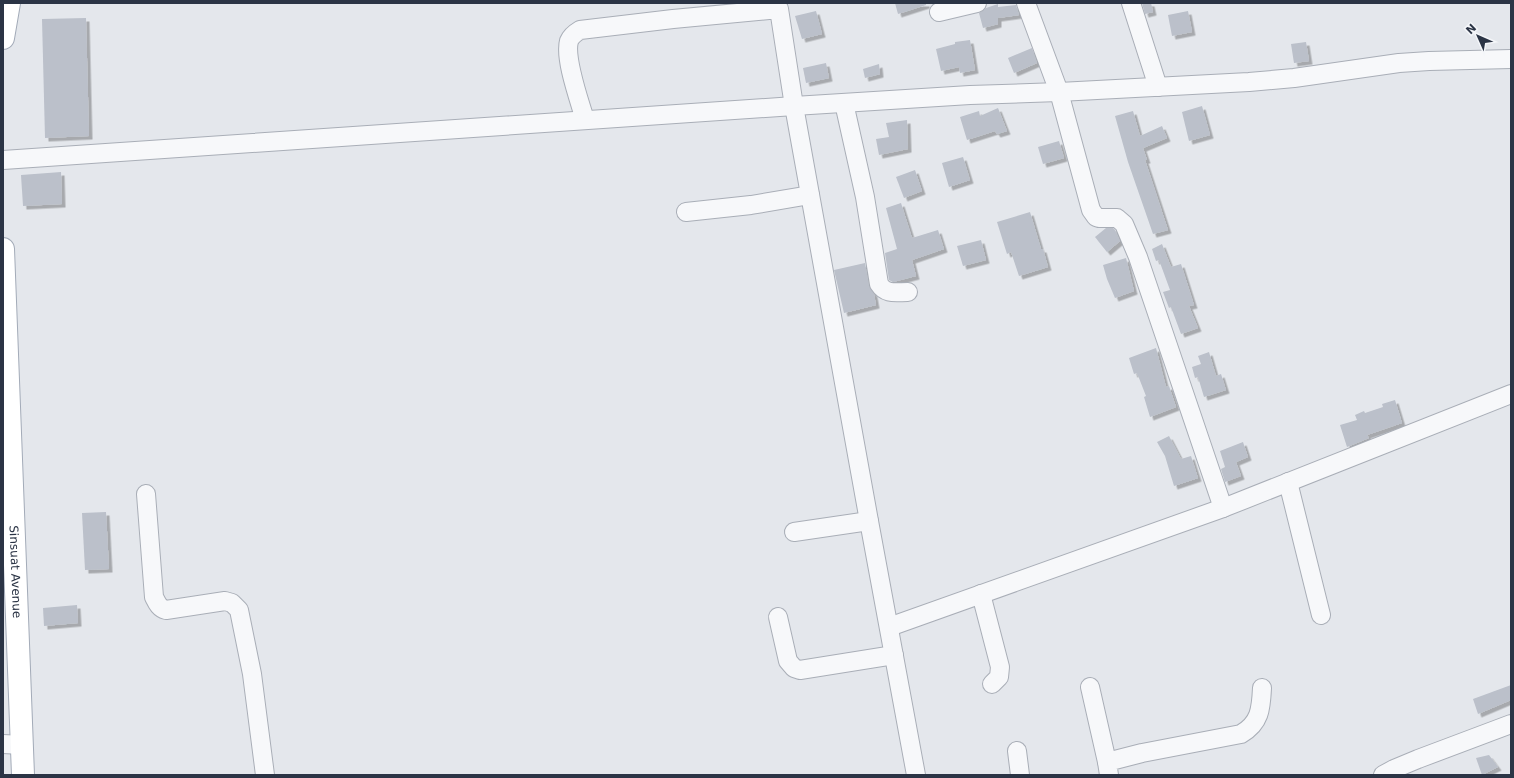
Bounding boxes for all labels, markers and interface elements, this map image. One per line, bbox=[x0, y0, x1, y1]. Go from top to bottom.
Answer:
north arrow bbox=[1458, 16, 1498, 56]
text: N bbox=[1463, 21, 1479, 37]
street label: Sinsuat Avenue bbox=[7, 525, 24, 618]

